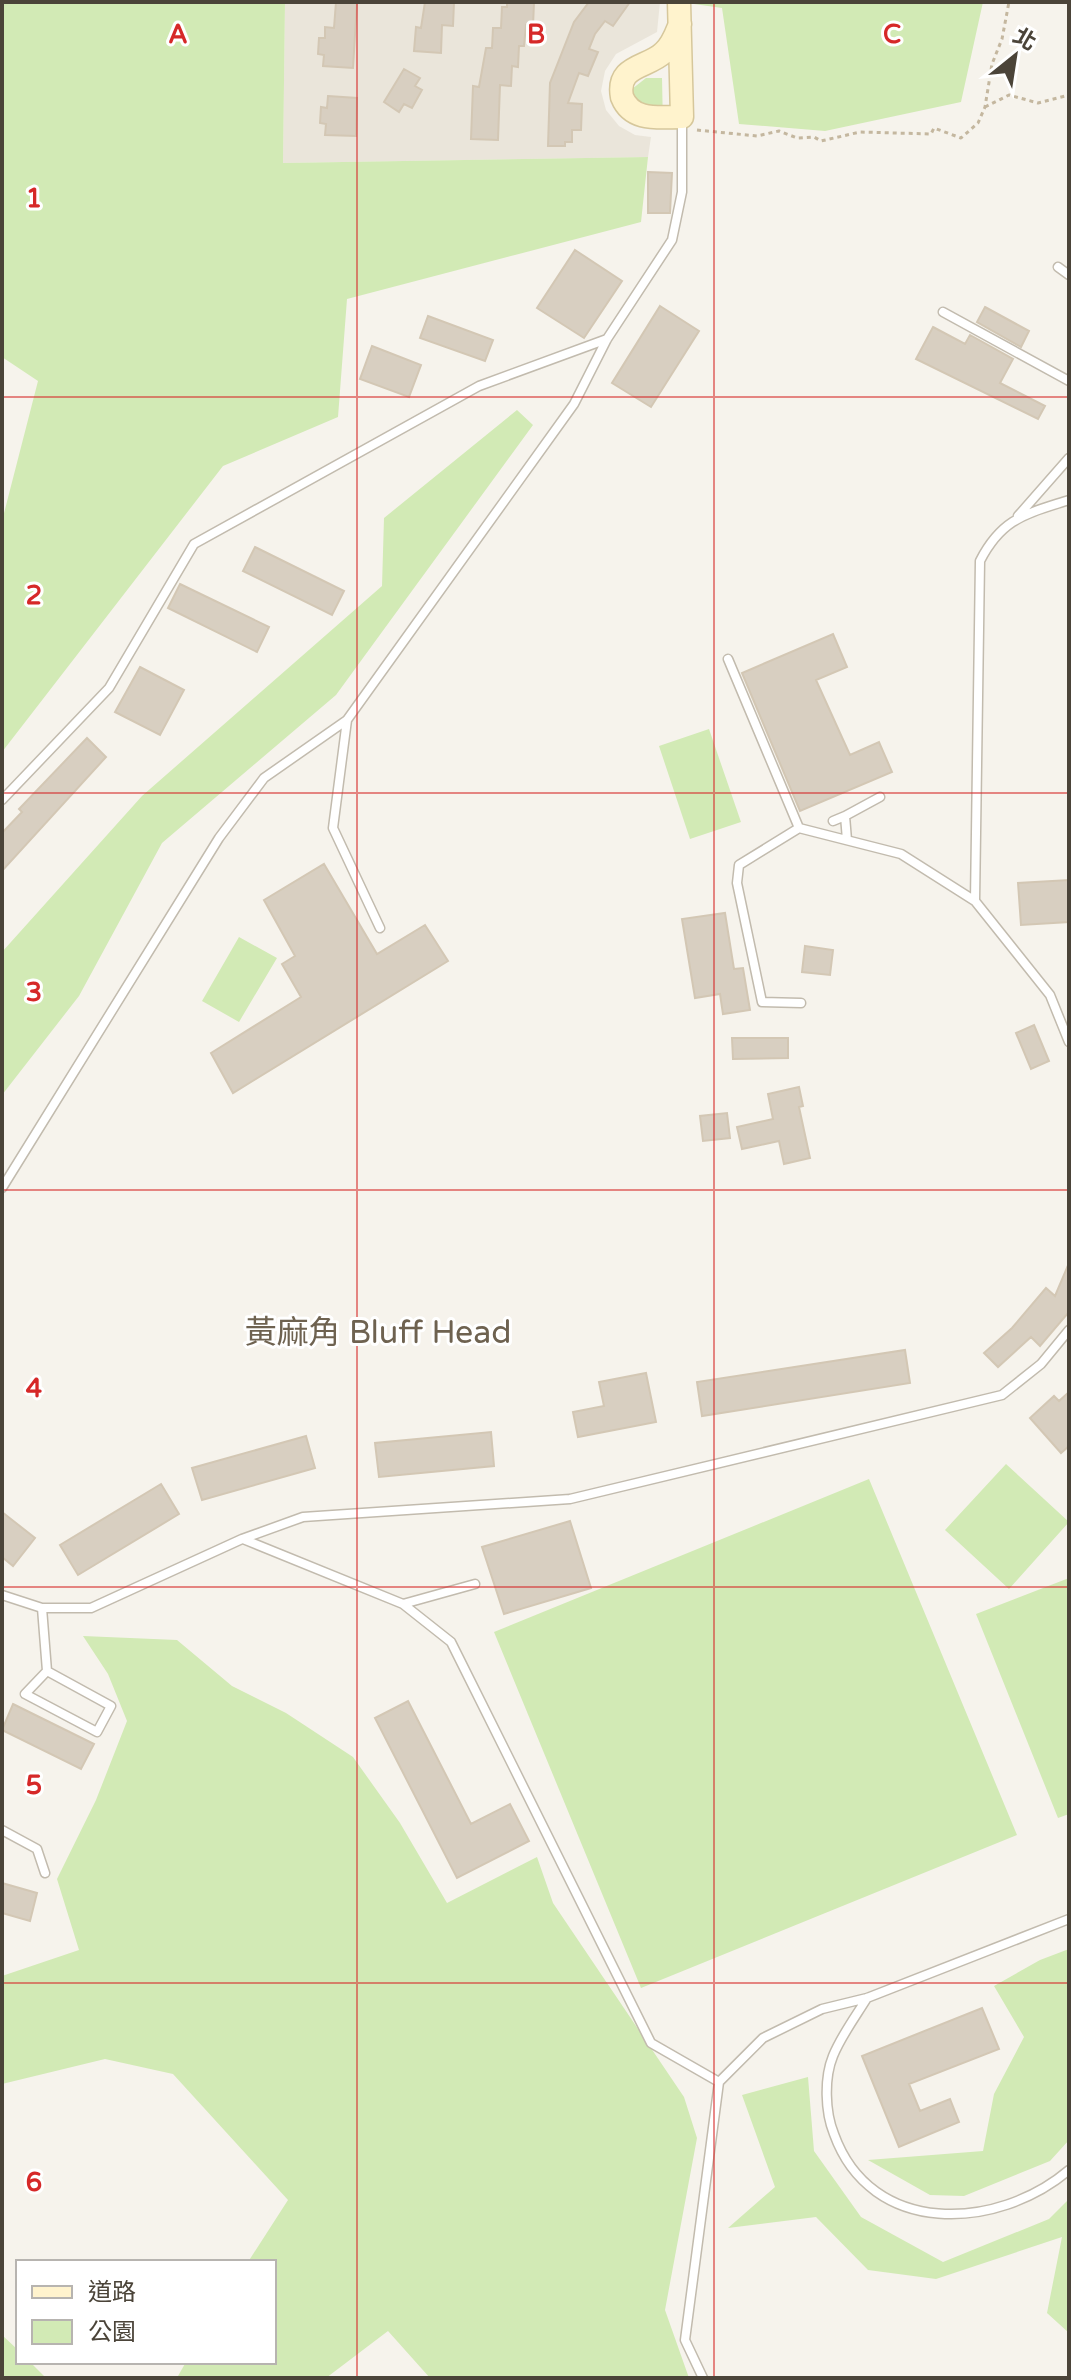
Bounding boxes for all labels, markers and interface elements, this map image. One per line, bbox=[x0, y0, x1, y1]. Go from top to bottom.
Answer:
north arrow bbox=[975, 16, 1055, 96]
text: A bbox=[168, 19, 188, 50]
text: B bbox=[527, 19, 545, 50]
text: C bbox=[883, 19, 901, 50]
text: 北 bbox=[1008, 23, 1041, 56]
text: 1 bbox=[26, 183, 42, 214]
text: 2 bbox=[26, 580, 42, 611]
text: 3 bbox=[26, 977, 42, 1008]
district label: 黃麻角 Bluff Head bbox=[245, 1314, 511, 1352]
text: 4 bbox=[26, 1373, 42, 1404]
text: 5 bbox=[26, 1770, 42, 1801]
text: 6 bbox=[26, 2167, 42, 2198]
legend bbox=[16, 2260, 276, 2364]
text: 道路 bbox=[88, 2278, 136, 2307]
text: 公園 bbox=[88, 2318, 136, 2347]

